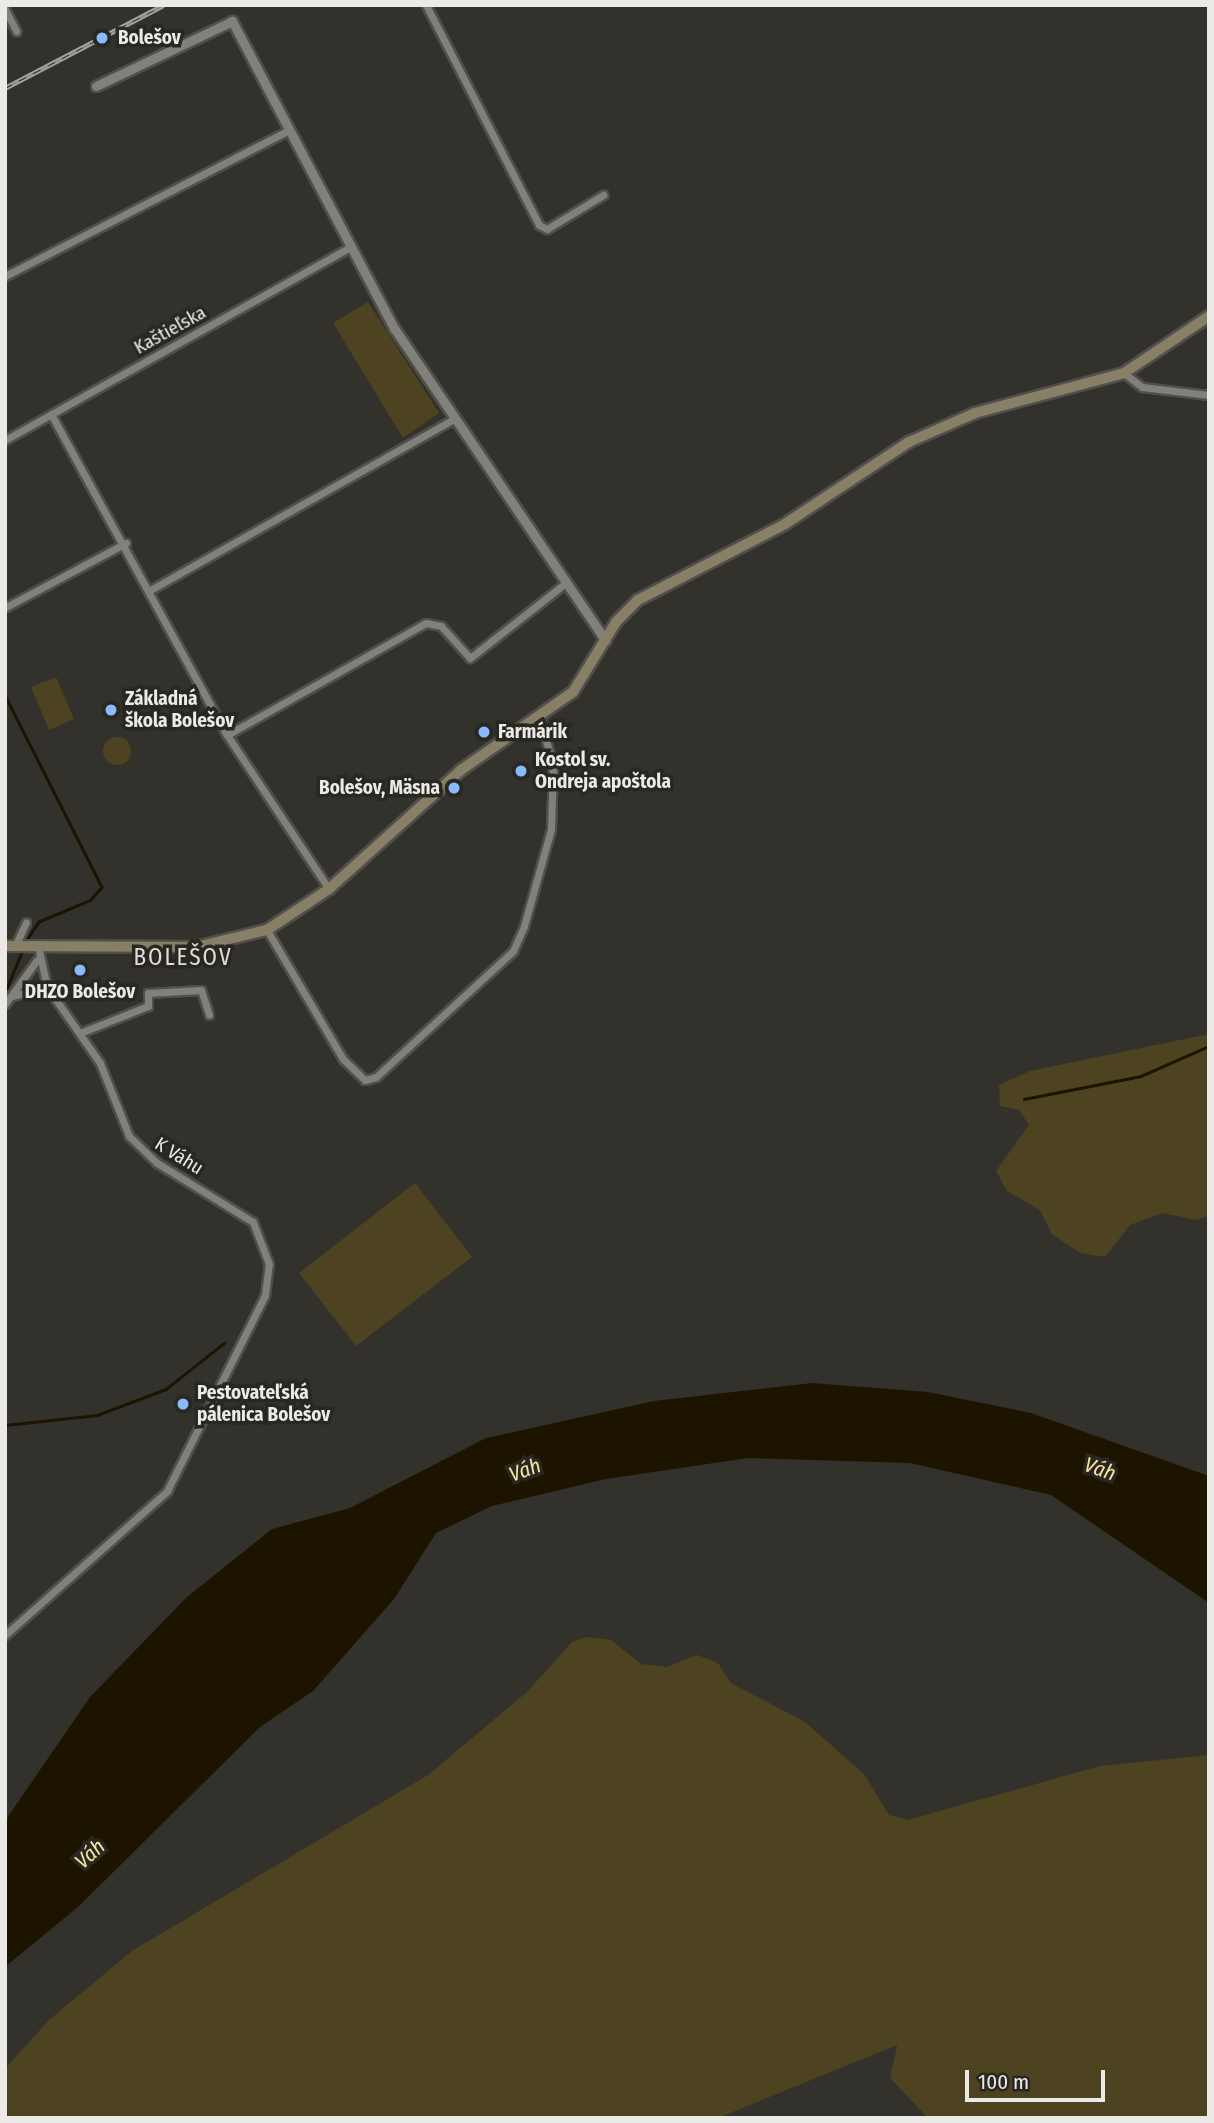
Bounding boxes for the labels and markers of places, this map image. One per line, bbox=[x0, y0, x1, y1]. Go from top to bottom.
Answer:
place label: Bolešov bbox=[118, 27, 181, 49]
marker: Bolešov bbox=[92, 28, 112, 48]
place label: Základná škola Bolešov bbox=[125, 688, 234, 732]
marker: Základná škola Bolešov bbox=[103, 702, 119, 718]
place label: Farmárik bbox=[498, 721, 567, 743]
marker: Farmárik bbox=[476, 724, 492, 740]
place label: Kostol sv. Ondreja apoštola bbox=[535, 749, 671, 793]
marker: Kostol sv. Ondreja apoštola bbox=[513, 763, 529, 779]
place label: Bolešov, Mäsna bbox=[319, 777, 440, 799]
marker: Bolešov, Mäsna bbox=[446, 780, 462, 796]
marker: DHZO Bolešov bbox=[72, 962, 88, 978]
place label: DHZO Bolešov bbox=[25, 981, 135, 1003]
place label: Pestovateľská pálenica Bolešov bbox=[197, 1382, 330, 1426]
marker: Pestovateľská pálenica Bolešov bbox=[175, 1396, 191, 1412]

